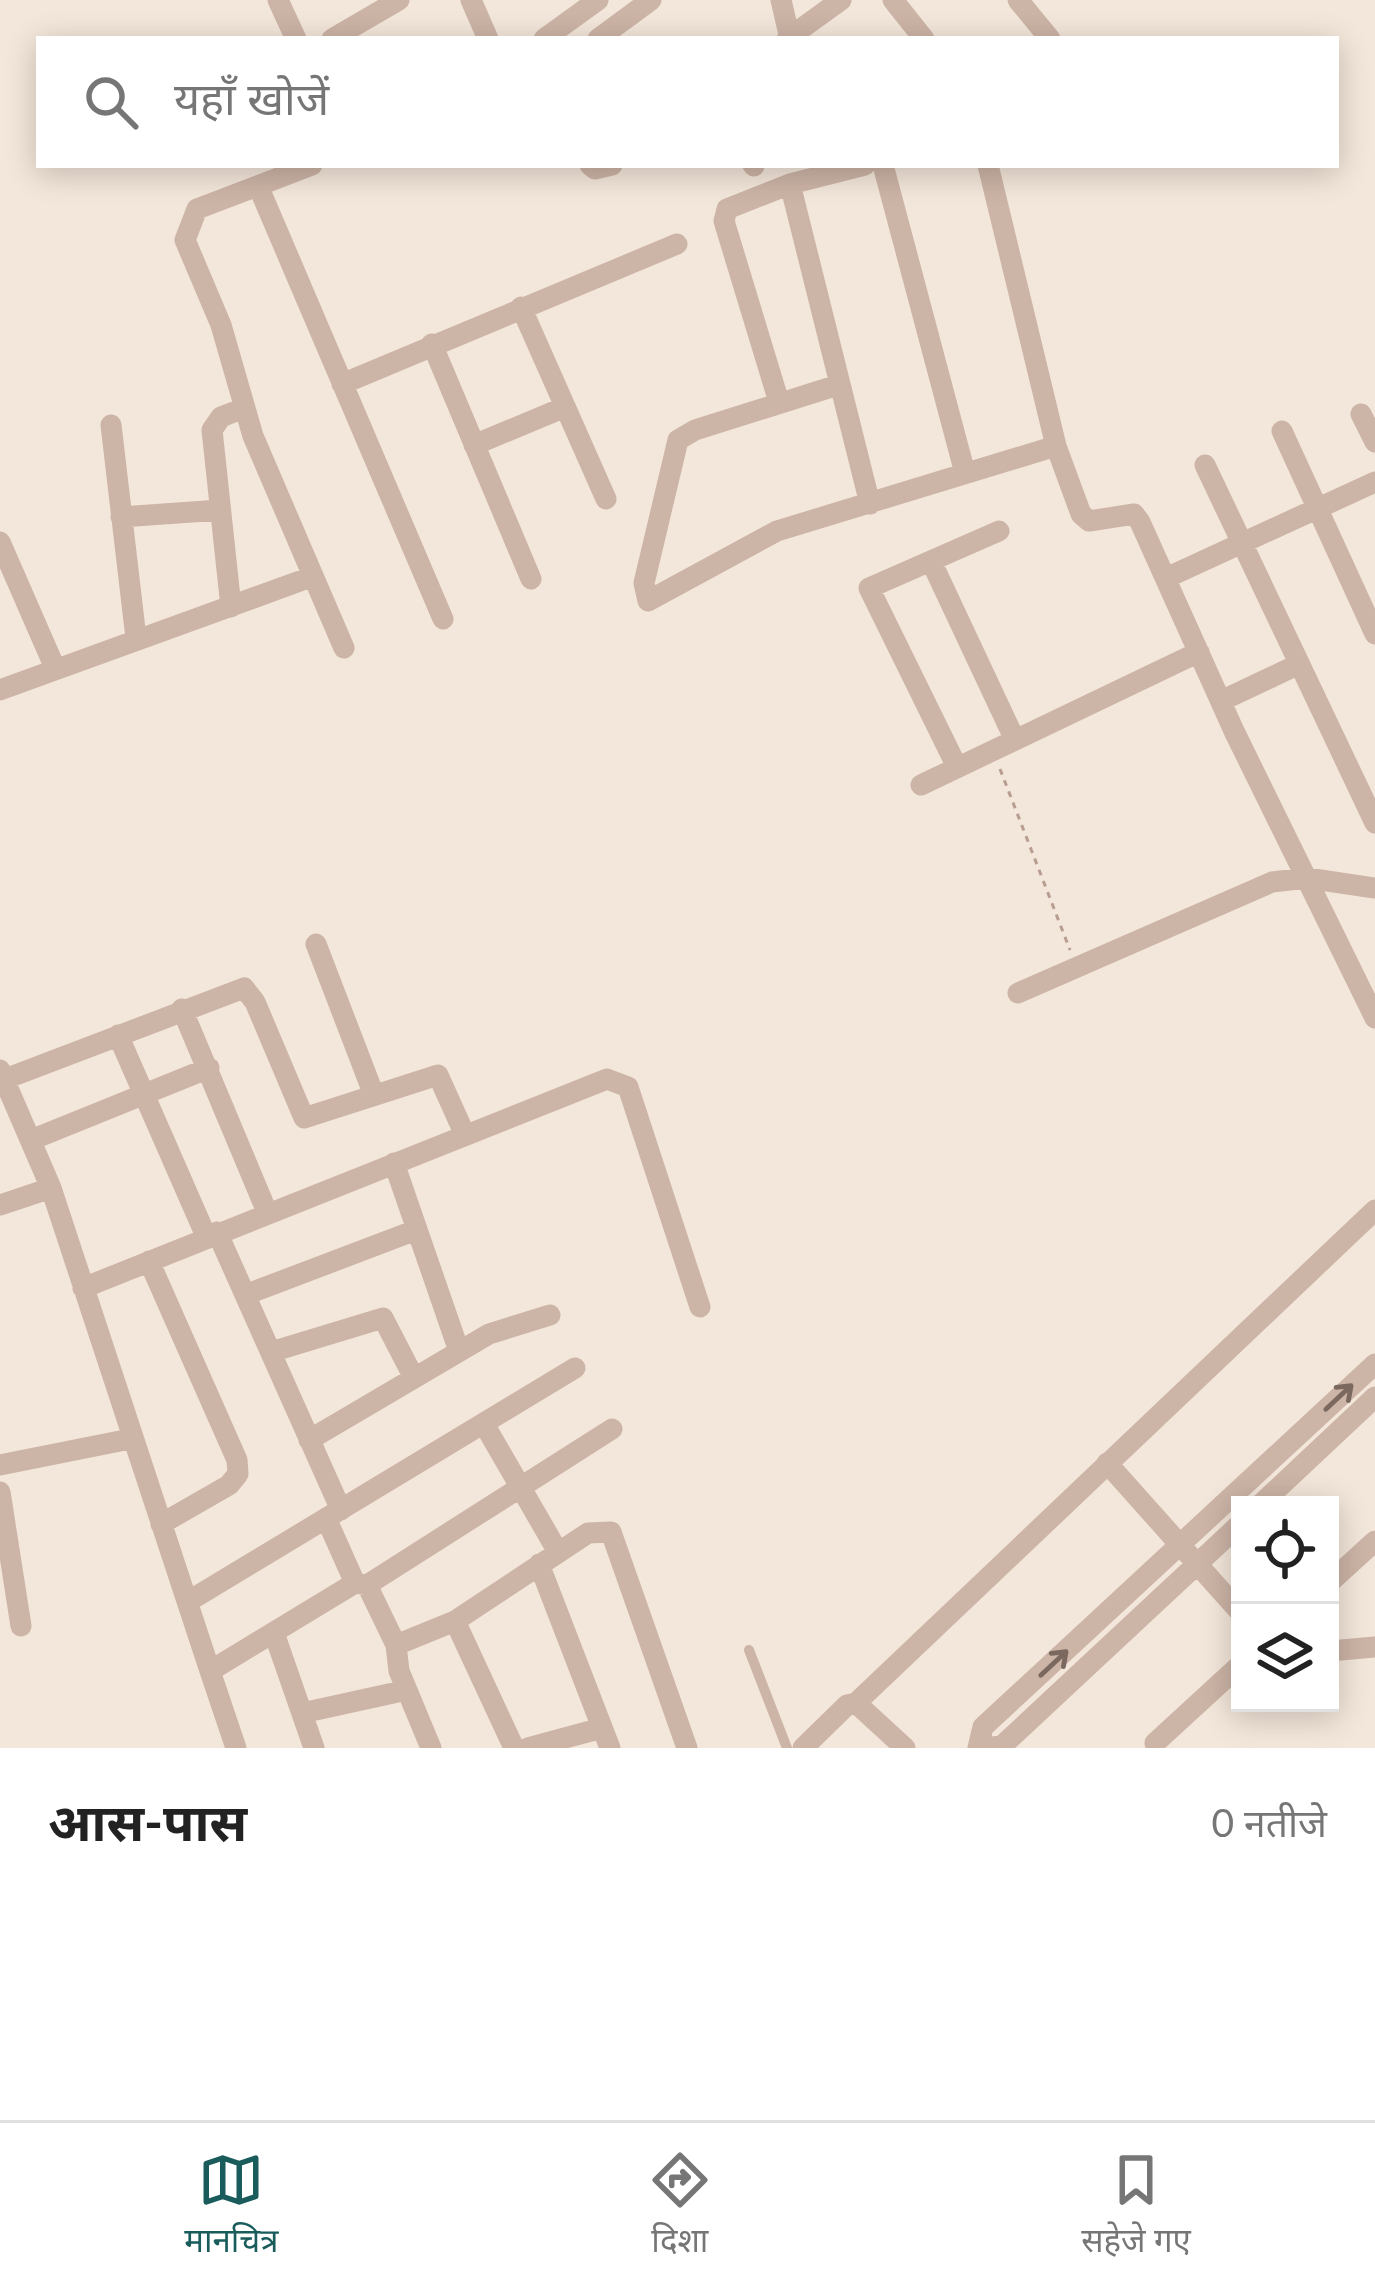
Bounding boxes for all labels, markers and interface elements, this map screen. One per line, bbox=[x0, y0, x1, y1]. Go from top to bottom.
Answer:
search box bbox=[36, 36, 1339, 168]
icon: search bbox=[78, 69, 144, 135]
text: यहाँ खोजें bbox=[174, 71, 329, 125]
one-way arrow bbox=[1324, 1384, 1354, 1412]
map controls bbox=[1231, 1496, 1339, 1712]
button: locate bbox=[1231, 1496, 1339, 1604]
button: layers bbox=[1231, 1604, 1339, 1712]
one-way arrow bbox=[1038, 1649, 1068, 1677]
text: आस-पास bbox=[48, 1791, 247, 1852]
text: 0 नतीजे bbox=[1211, 1799, 1327, 1845]
tab: मानचित्र bbox=[184, 2147, 279, 2265]
tab: दिशा bbox=[647, 2147, 713, 2265]
tab: सहेजे गए bbox=[1081, 2147, 1191, 2265]

